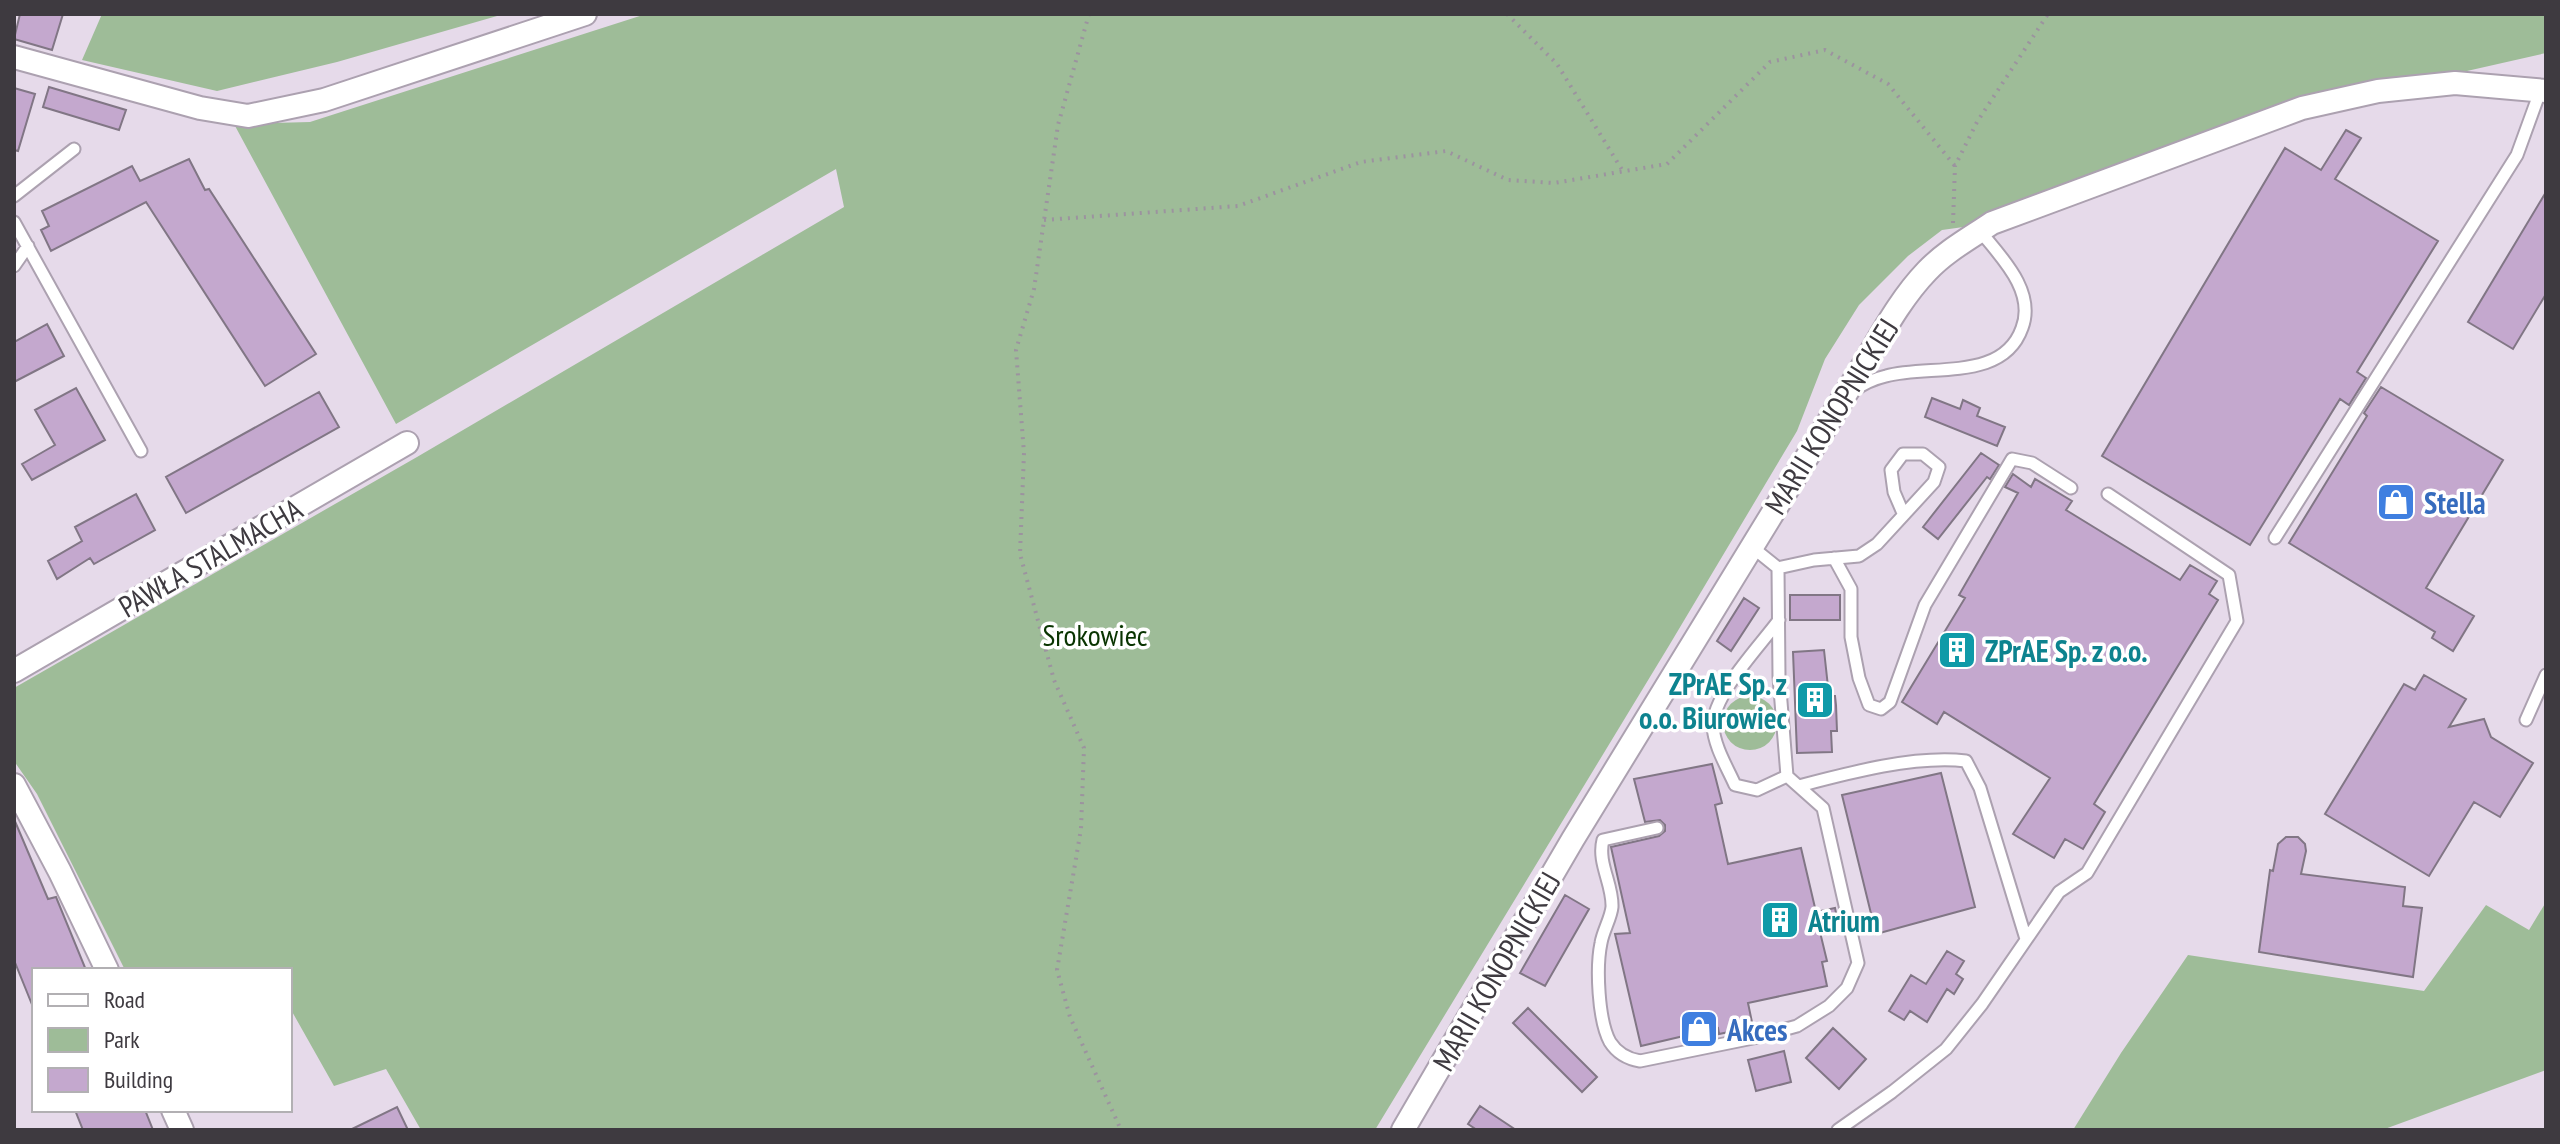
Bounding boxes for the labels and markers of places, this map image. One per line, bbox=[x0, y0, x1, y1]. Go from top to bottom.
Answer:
shop icon: Stella bbox=[2375, 481, 2417, 523]
place label: Stella bbox=[2424, 483, 2486, 522]
building icon: ZPrAE Sp. z o.o. bbox=[1936, 629, 1978, 671]
place label: ZPrAE Sp. z o.o. bbox=[1985, 631, 2148, 670]
place label: ZPrAE Sp. z o.o. Biurowiec bbox=[1639, 664, 1787, 737]
building icon: ZPrAE Sp. z o.o. Biurowiec bbox=[1794, 679, 1836, 721]
building icon: Atrium bbox=[1759, 899, 1801, 941]
place label: Atrium bbox=[1807, 901, 1880, 940]
shop icon: Akces bbox=[1678, 1008, 1720, 1050]
place label: Akces bbox=[1726, 1010, 1788, 1049]

